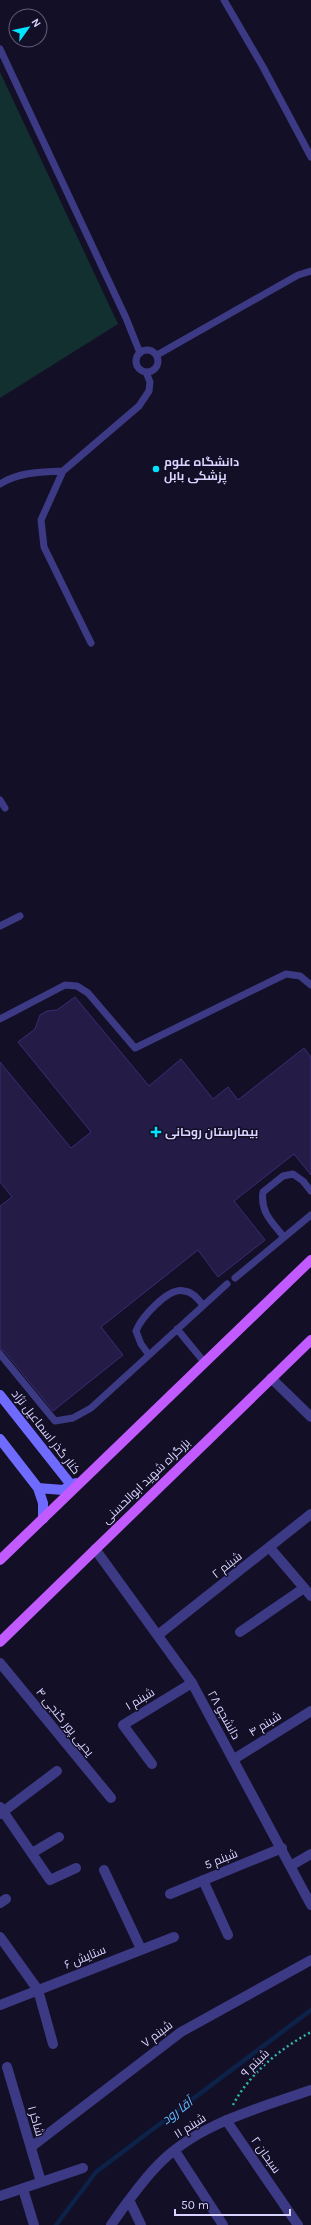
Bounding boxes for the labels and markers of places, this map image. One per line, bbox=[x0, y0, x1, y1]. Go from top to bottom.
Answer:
place label: دانشگاه علوم پزشکی بابل bbox=[164, 455, 239, 485]
marker: دانشگاه علوم پزشکی بابل bbox=[151, 464, 161, 474]
place label: بیمارستان روحانی bbox=[165, 1125, 258, 1140]
marker: بیمارستان روحانی bbox=[150, 1126, 162, 1138]

